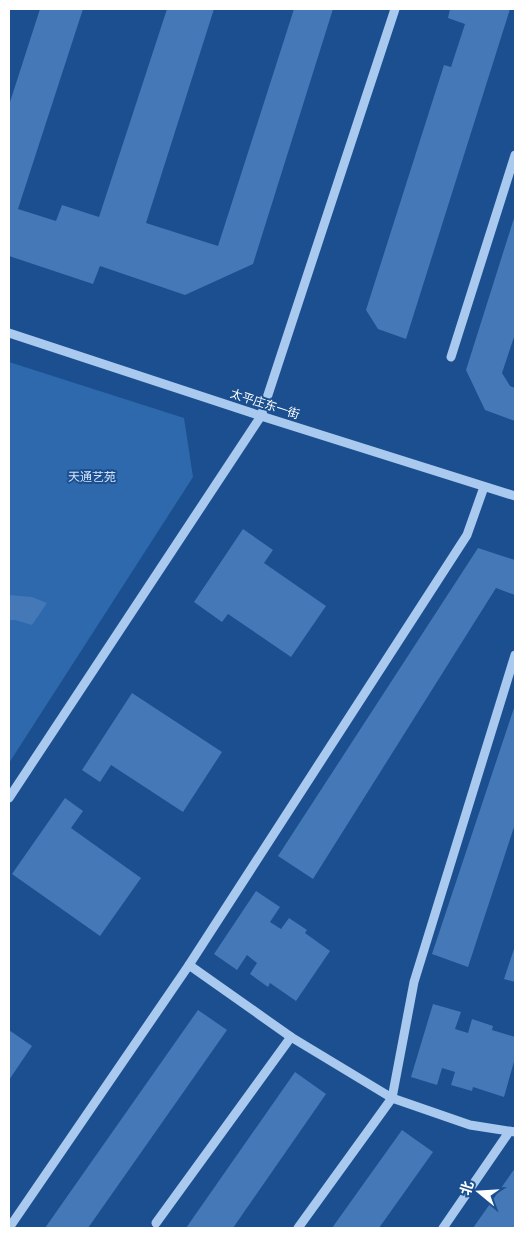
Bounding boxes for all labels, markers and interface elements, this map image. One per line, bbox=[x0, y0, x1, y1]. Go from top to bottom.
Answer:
street label: 太平庄东一街 bbox=[229, 386, 301, 422]
park label: 天通艺苑 bbox=[68, 470, 116, 484]
north arrow bbox=[454, 1167, 504, 1217]
text: 北 bbox=[457, 1179, 476, 1197]

